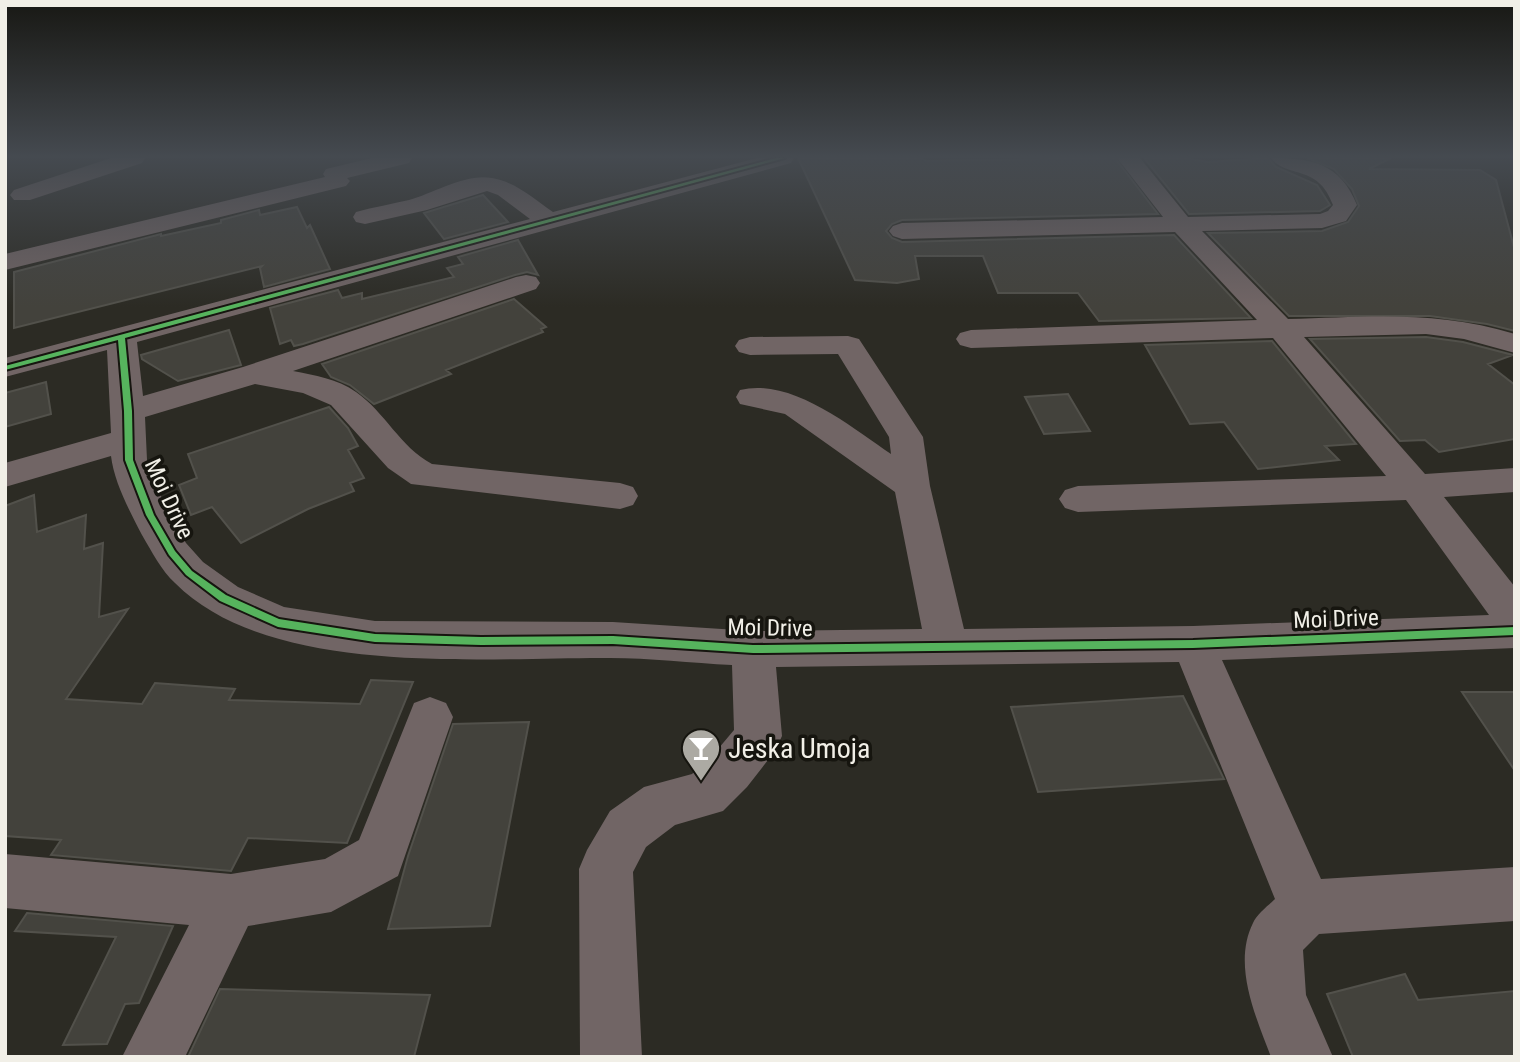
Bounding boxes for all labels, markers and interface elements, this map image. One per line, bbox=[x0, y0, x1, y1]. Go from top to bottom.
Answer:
street label: Moi Drive bbox=[139, 455, 199, 543]
street label: Moi Drive bbox=[1293, 604, 1379, 634]
street label: Moi Drive bbox=[727, 614, 813, 642]
bar icon: Jeska Umoja bbox=[680, 727, 722, 782]
place label: Jeska Umoja bbox=[728, 732, 870, 765]

